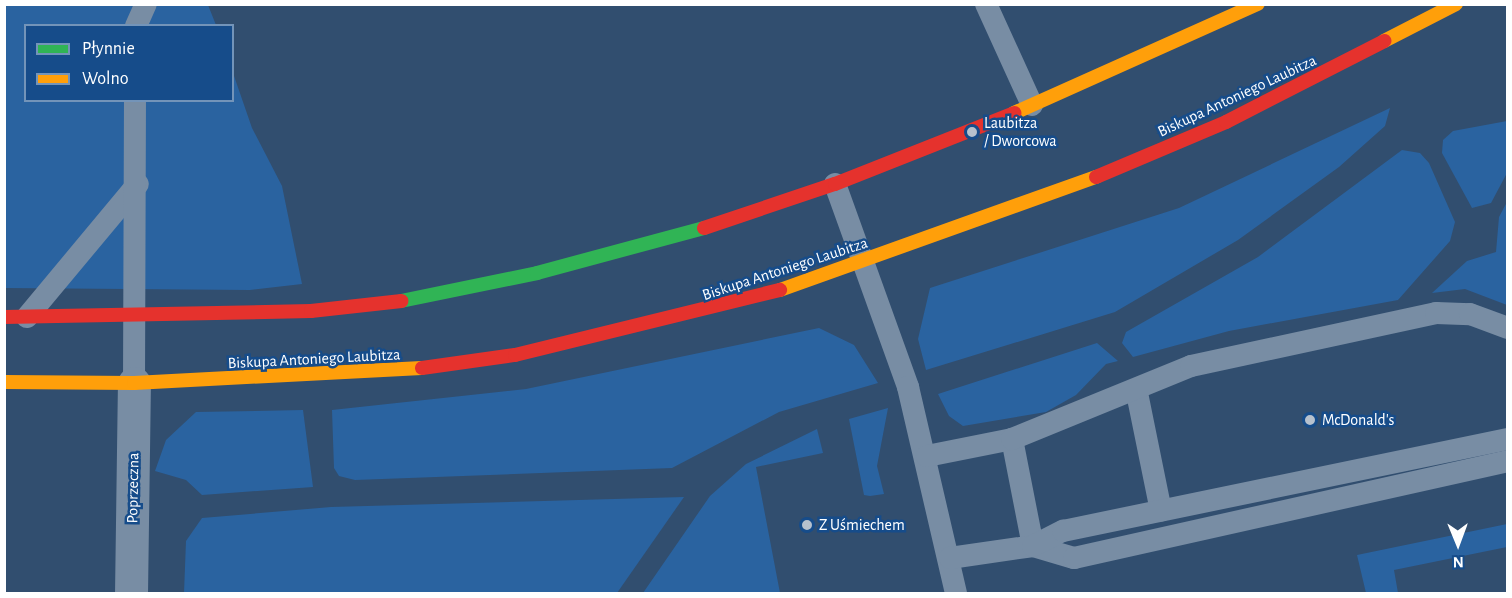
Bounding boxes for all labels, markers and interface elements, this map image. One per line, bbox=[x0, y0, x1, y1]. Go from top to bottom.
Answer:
legend bbox=[24, 24, 234, 102]
text: Płynnie bbox=[82, 40, 135, 58]
street label: Biskupa Antoniego Laubitza bbox=[1155, 51, 1319, 141]
text: Wolno bbox=[82, 70, 129, 88]
place label: Laubitza / Dworcowa bbox=[984, 113, 1057, 151]
marker: Laubitza / Dworcowa bbox=[965, 125, 979, 139]
street label: Biskupa Antoniego Laubitza bbox=[700, 233, 870, 305]
street label: Biskupa Antoniego Laubitza bbox=[227, 345, 401, 373]
place label: McDonald's bbox=[1322, 410, 1394, 430]
marker: McDonald's bbox=[1303, 413, 1317, 427]
street label: Poprzeczna bbox=[123, 452, 143, 524]
north arrow bbox=[1428, 514, 1488, 574]
place label: Z Uśmiechem bbox=[819, 515, 905, 535]
marker: Z Uśmiechem bbox=[800, 518, 814, 532]
text: N bbox=[1453, 554, 1464, 570]

